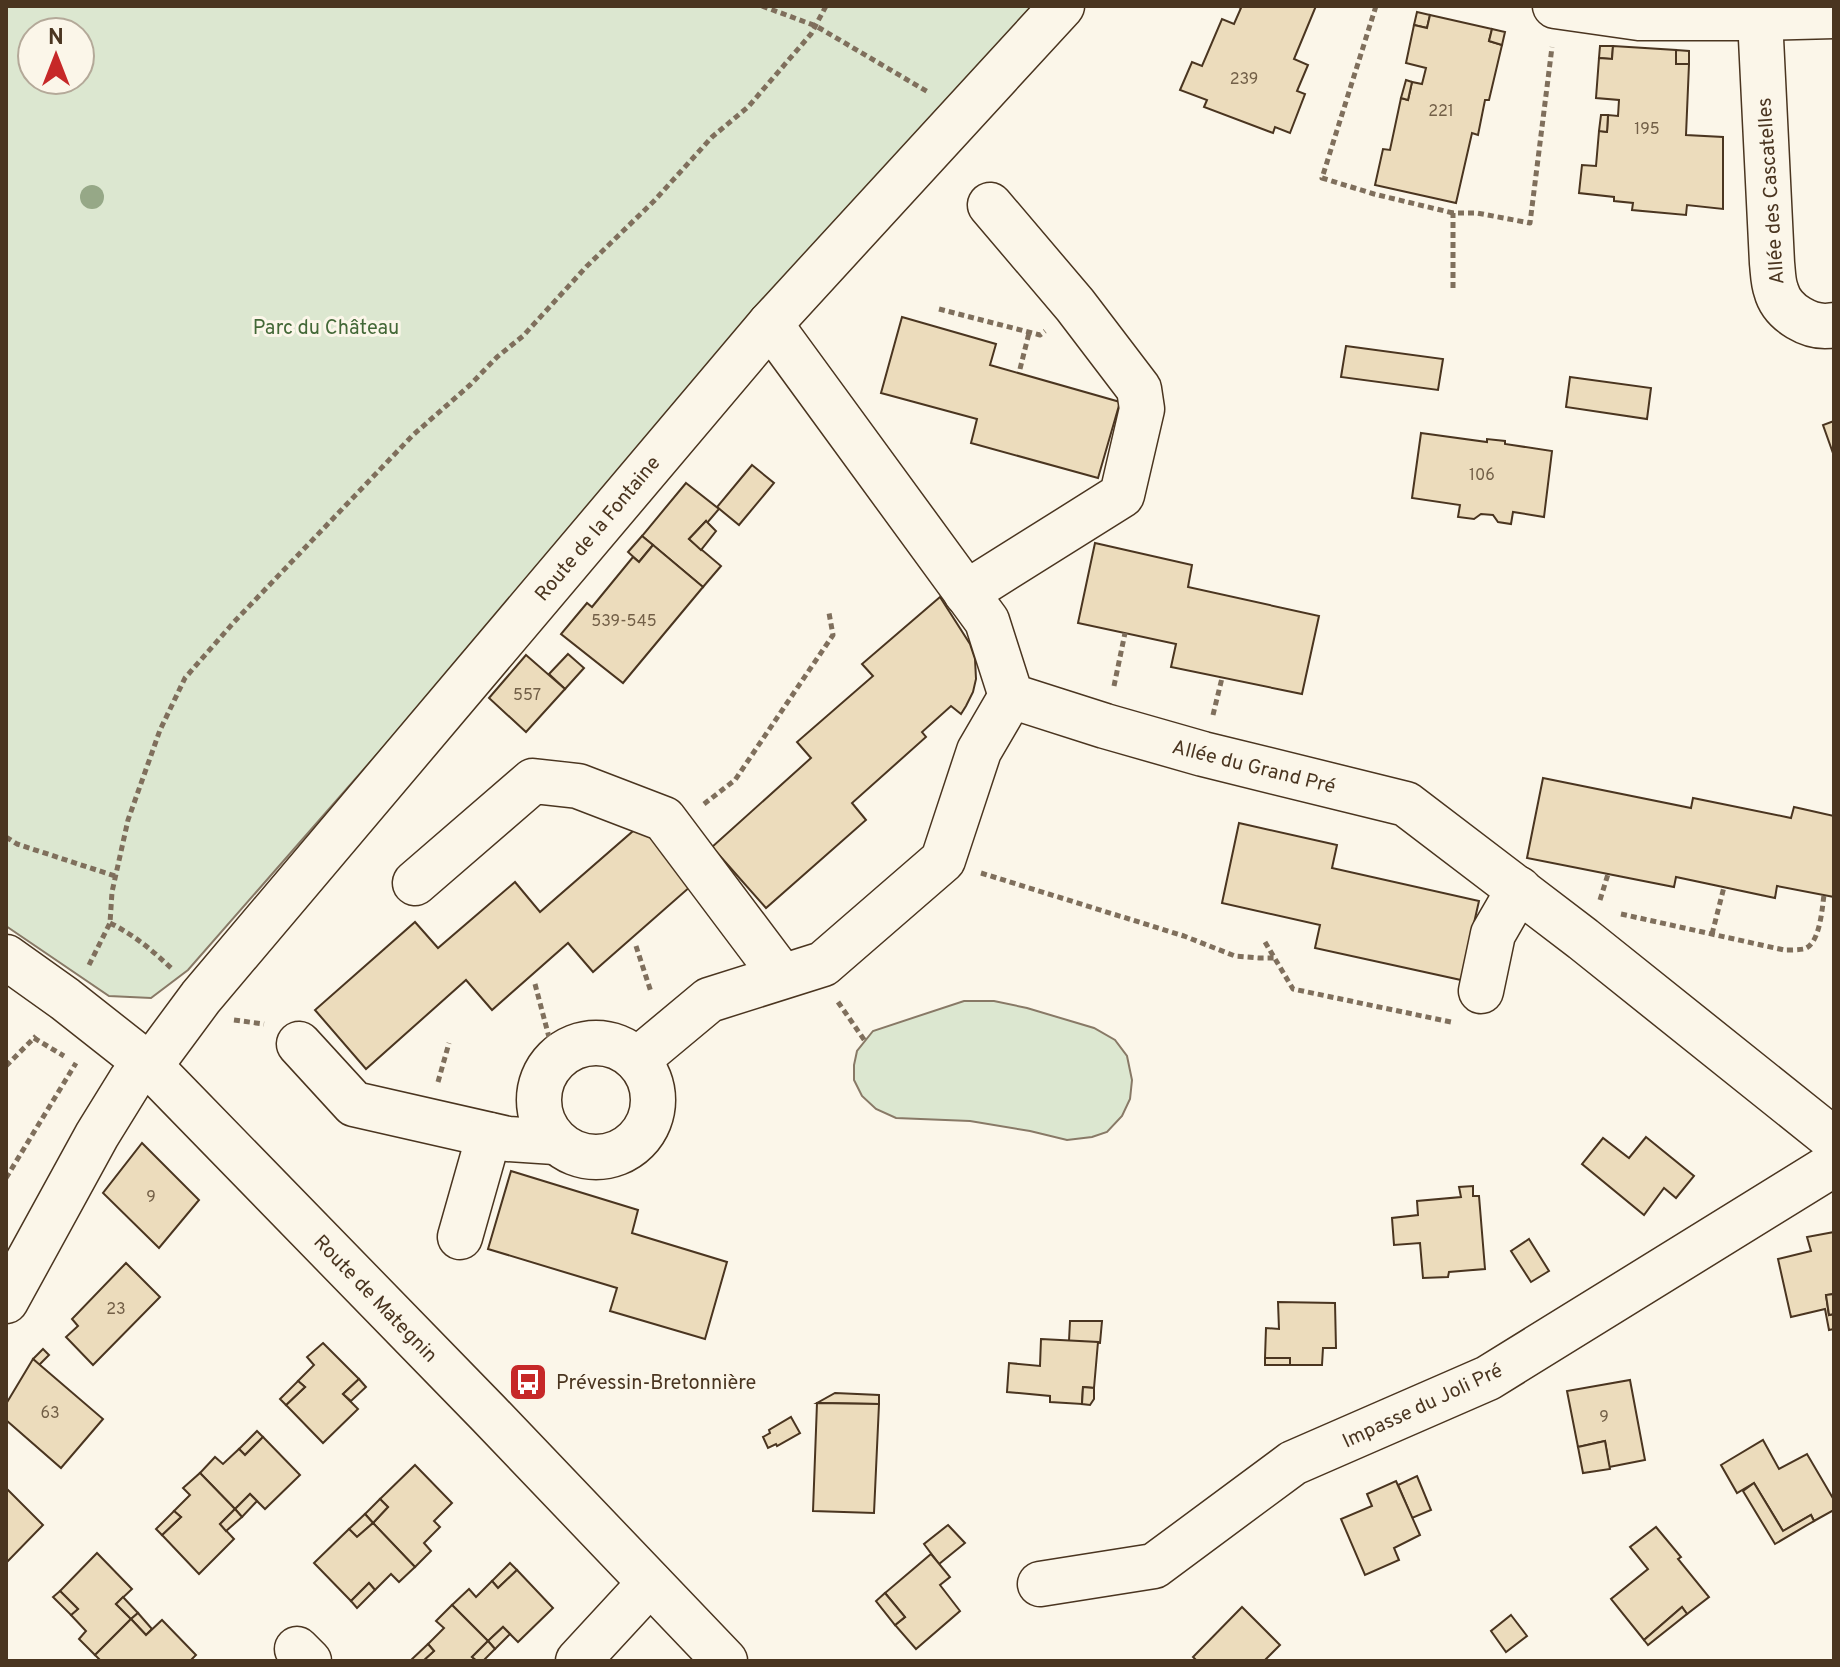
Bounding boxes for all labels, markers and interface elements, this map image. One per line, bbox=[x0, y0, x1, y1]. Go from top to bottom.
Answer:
north arrow bbox=[16, 16, 96, 96]
text: N bbox=[48, 25, 64, 52]
house number: 239 bbox=[1230, 70, 1258, 90]
street label: Allée des Cascatelles bbox=[1752, 96, 1791, 285]
house number: 221 bbox=[1428, 102, 1454, 122]
house number: 195 bbox=[1634, 120, 1660, 140]
park label: Parc du Château bbox=[253, 316, 399, 342]
street label: Route de la Fontaine bbox=[530, 451, 667, 607]
house number: 106 bbox=[1469, 466, 1495, 486]
house number: 539-545 bbox=[591, 612, 657, 632]
house number: 557 bbox=[513, 686, 541, 706]
street label: Allée du Grand Pré bbox=[1169, 735, 1338, 801]
house number: 9 bbox=[146, 1188, 156, 1208]
street label: Route de Mategnin bbox=[307, 1230, 442, 1369]
house number: 23 bbox=[106, 1300, 126, 1320]
street label: Impasse du Joli Pré bbox=[1339, 1358, 1507, 1455]
bus stop icon: Prévessin-Bretonnière bbox=[507, 1361, 549, 1403]
place label: Prévessin-Bretonnière bbox=[556, 1371, 756, 1397]
house number: 63 bbox=[40, 1404, 60, 1424]
house number: 9 bbox=[1599, 1408, 1609, 1428]

